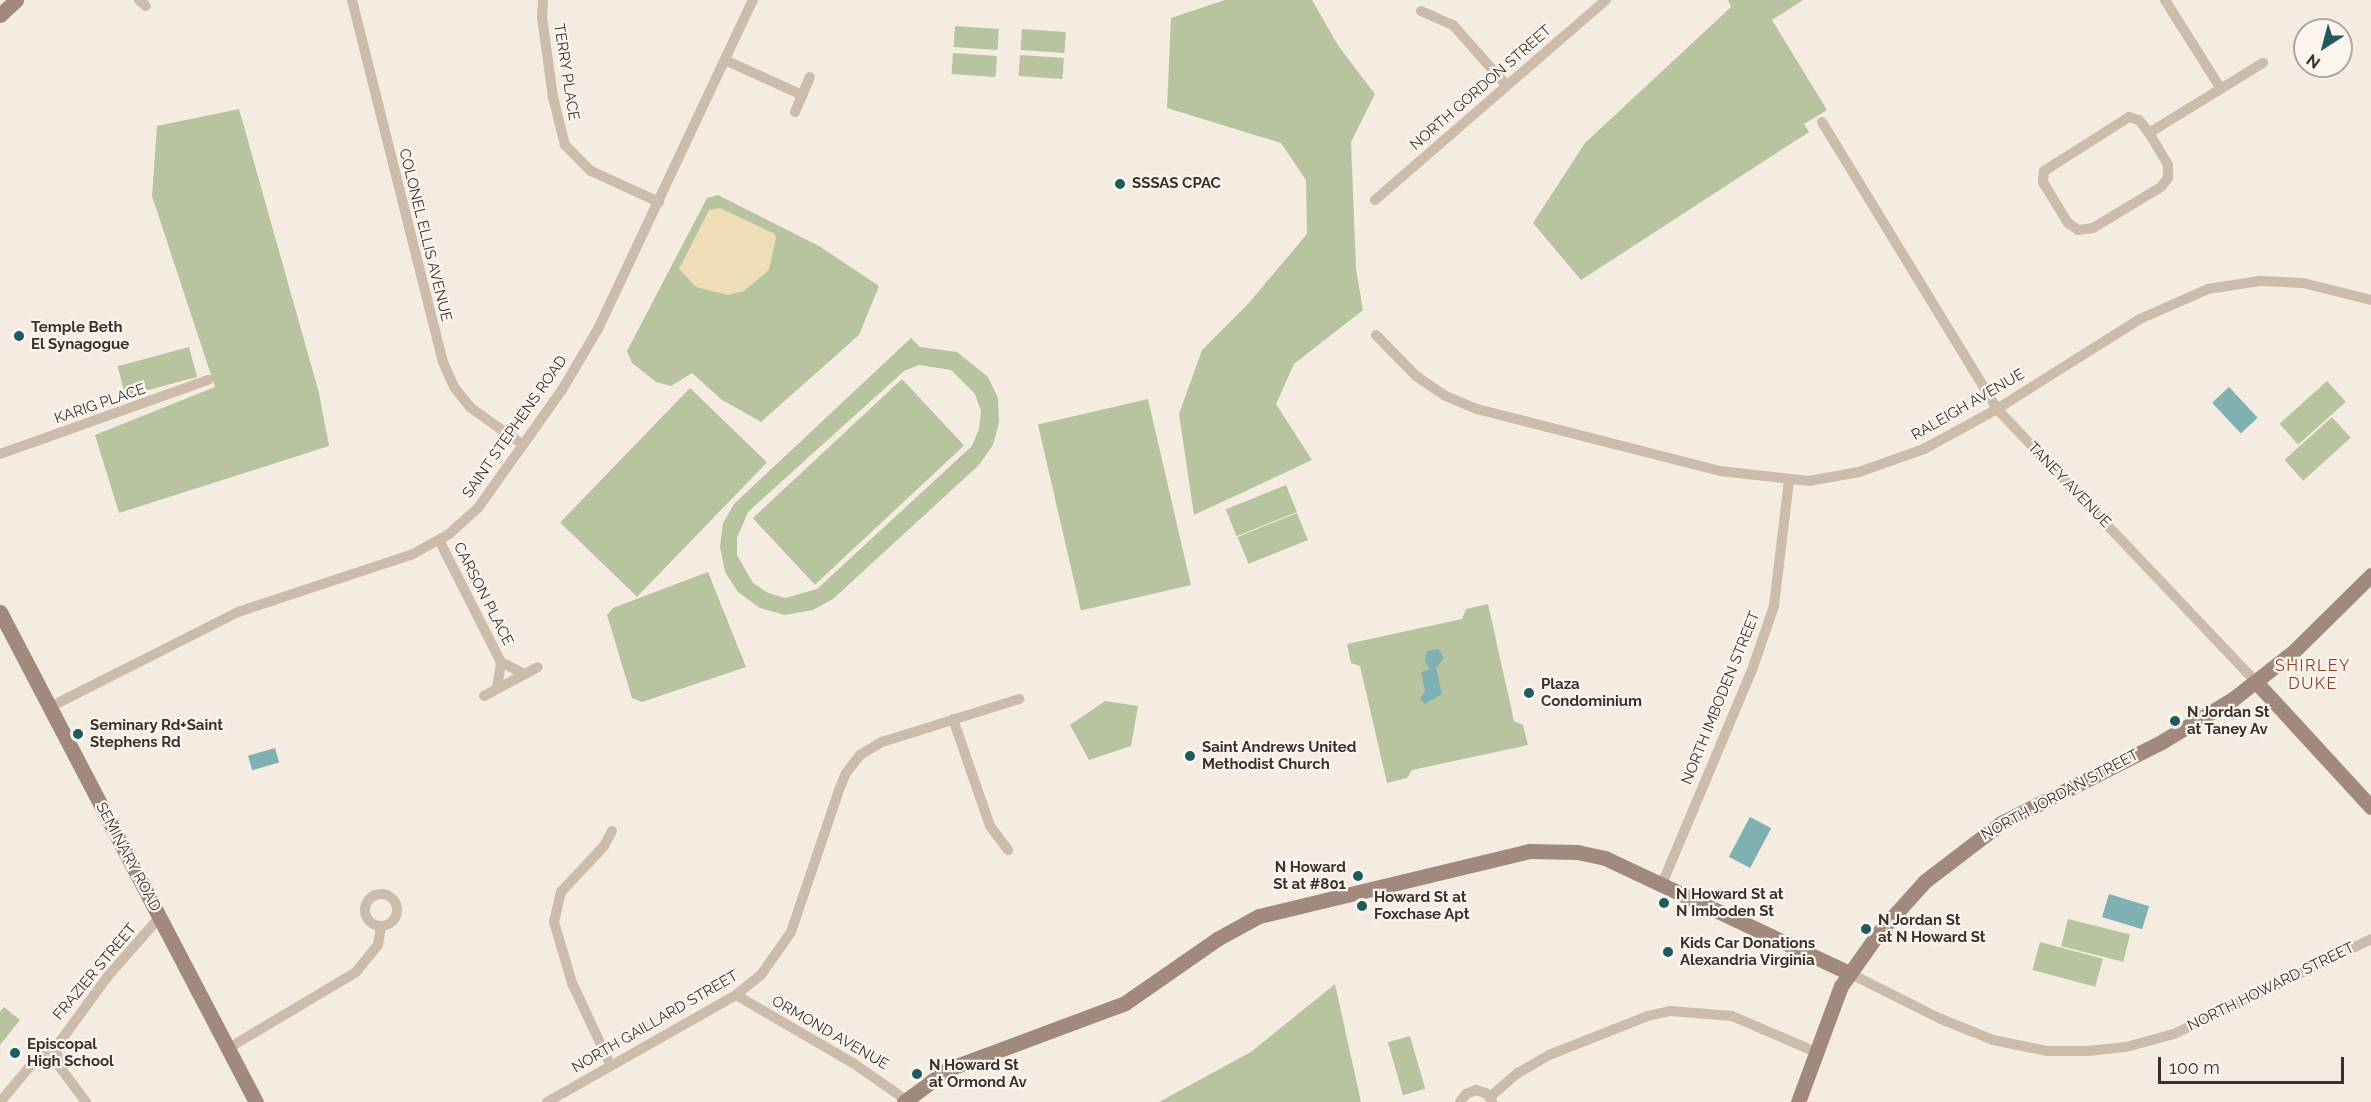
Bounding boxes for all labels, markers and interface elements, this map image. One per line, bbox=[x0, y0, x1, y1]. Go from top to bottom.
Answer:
north arrow bbox=[2293, 18, 2353, 78]
street label: TERRY PLACE bbox=[549, 22, 583, 122]
street label: NORTH GORDON STREET bbox=[1407, 22, 1555, 154]
text: N bbox=[2303, 50, 2324, 73]
street label: COLONEL ELLIS AVENUE bbox=[395, 146, 455, 324]
place label: SSSAS CPAC bbox=[1132, 175, 1221, 193]
marker: SSSAS CPAC bbox=[1113, 177, 1127, 191]
place label: Temple Beth El Synagogue bbox=[31, 318, 130, 353]
marker: Temple Beth El Synagogue bbox=[12, 329, 26, 343]
street label: SAINT STEPHENS ROAD bbox=[459, 352, 571, 502]
street label: RALEIGH AVENUE bbox=[1908, 365, 2028, 445]
street label: KARIG PLACE bbox=[52, 380, 148, 428]
street label: TANEY AVENUE bbox=[2023, 438, 2115, 532]
street label: CARSON PLACE bbox=[449, 540, 517, 648]
street label: NORTH IMBODEN STREET bbox=[1678, 609, 1764, 787]
district label: SHIRLEY DUKE bbox=[2275, 656, 2351, 694]
place label: Plaza Condominium bbox=[1541, 675, 1642, 710]
marker: Plaza Condominium bbox=[1522, 686, 1536, 700]
place label: N Jordan St at Taney Av bbox=[2187, 703, 2270, 738]
marker: N Jordan St at Taney Av bbox=[2168, 714, 2182, 728]
place label: Seminary Rd+Saint Stephens Rd bbox=[90, 716, 223, 751]
marker: Seminary Rd+Saint Stephens Rd bbox=[71, 727, 85, 741]
place label: Saint Andrews United Methodist Church bbox=[1202, 738, 1357, 773]
street label: NORTH JORDAN STREET bbox=[1978, 746, 2142, 844]
marker: Saint Andrews United Methodist Church bbox=[1183, 749, 1197, 763]
street label: SEMINARY ROAD bbox=[92, 799, 164, 915]
place label: N Howard St at #801 bbox=[1273, 858, 1346, 893]
marker: N Howard St at #801 bbox=[1351, 869, 1365, 883]
place label: N Howard St at N Imboden St bbox=[1676, 885, 1784, 920]
place label: Howard St at Foxchase Apt bbox=[1374, 888, 1470, 923]
marker: N Howard St at N Imboden St bbox=[1657, 896, 1671, 910]
marker: Howard St at Foxchase Apt bbox=[1355, 899, 1369, 913]
place label: N Jordan St at N Howard St bbox=[1878, 911, 1986, 946]
street label: FRAZIER STREET bbox=[50, 920, 140, 1024]
marker: N Jordan St at N Howard St bbox=[1859, 922, 1873, 936]
place label: Kids Car Donations Alexandria Virginia bbox=[1680, 934, 1815, 969]
street label: NORTH HOWARD STREET bbox=[2185, 939, 2357, 1035]
marker: Kids Car Donations Alexandria Virginia bbox=[1661, 945, 1675, 959]
street label: NORTH GAILLARD STREET bbox=[569, 967, 741, 1077]
street label: ORMOND AVENUE bbox=[768, 992, 892, 1074]
place label: Episcopal High School bbox=[27, 1035, 114, 1070]
scale bar bbox=[2161, 1045, 2347, 1083]
marker: Episcopal High School bbox=[8, 1046, 22, 1060]
place label: N Howard St at Ormond Av bbox=[929, 1056, 1027, 1091]
text: 100 m bbox=[2169, 1057, 2220, 1078]
marker: N Howard St at Ormond Av bbox=[910, 1067, 924, 1081]

